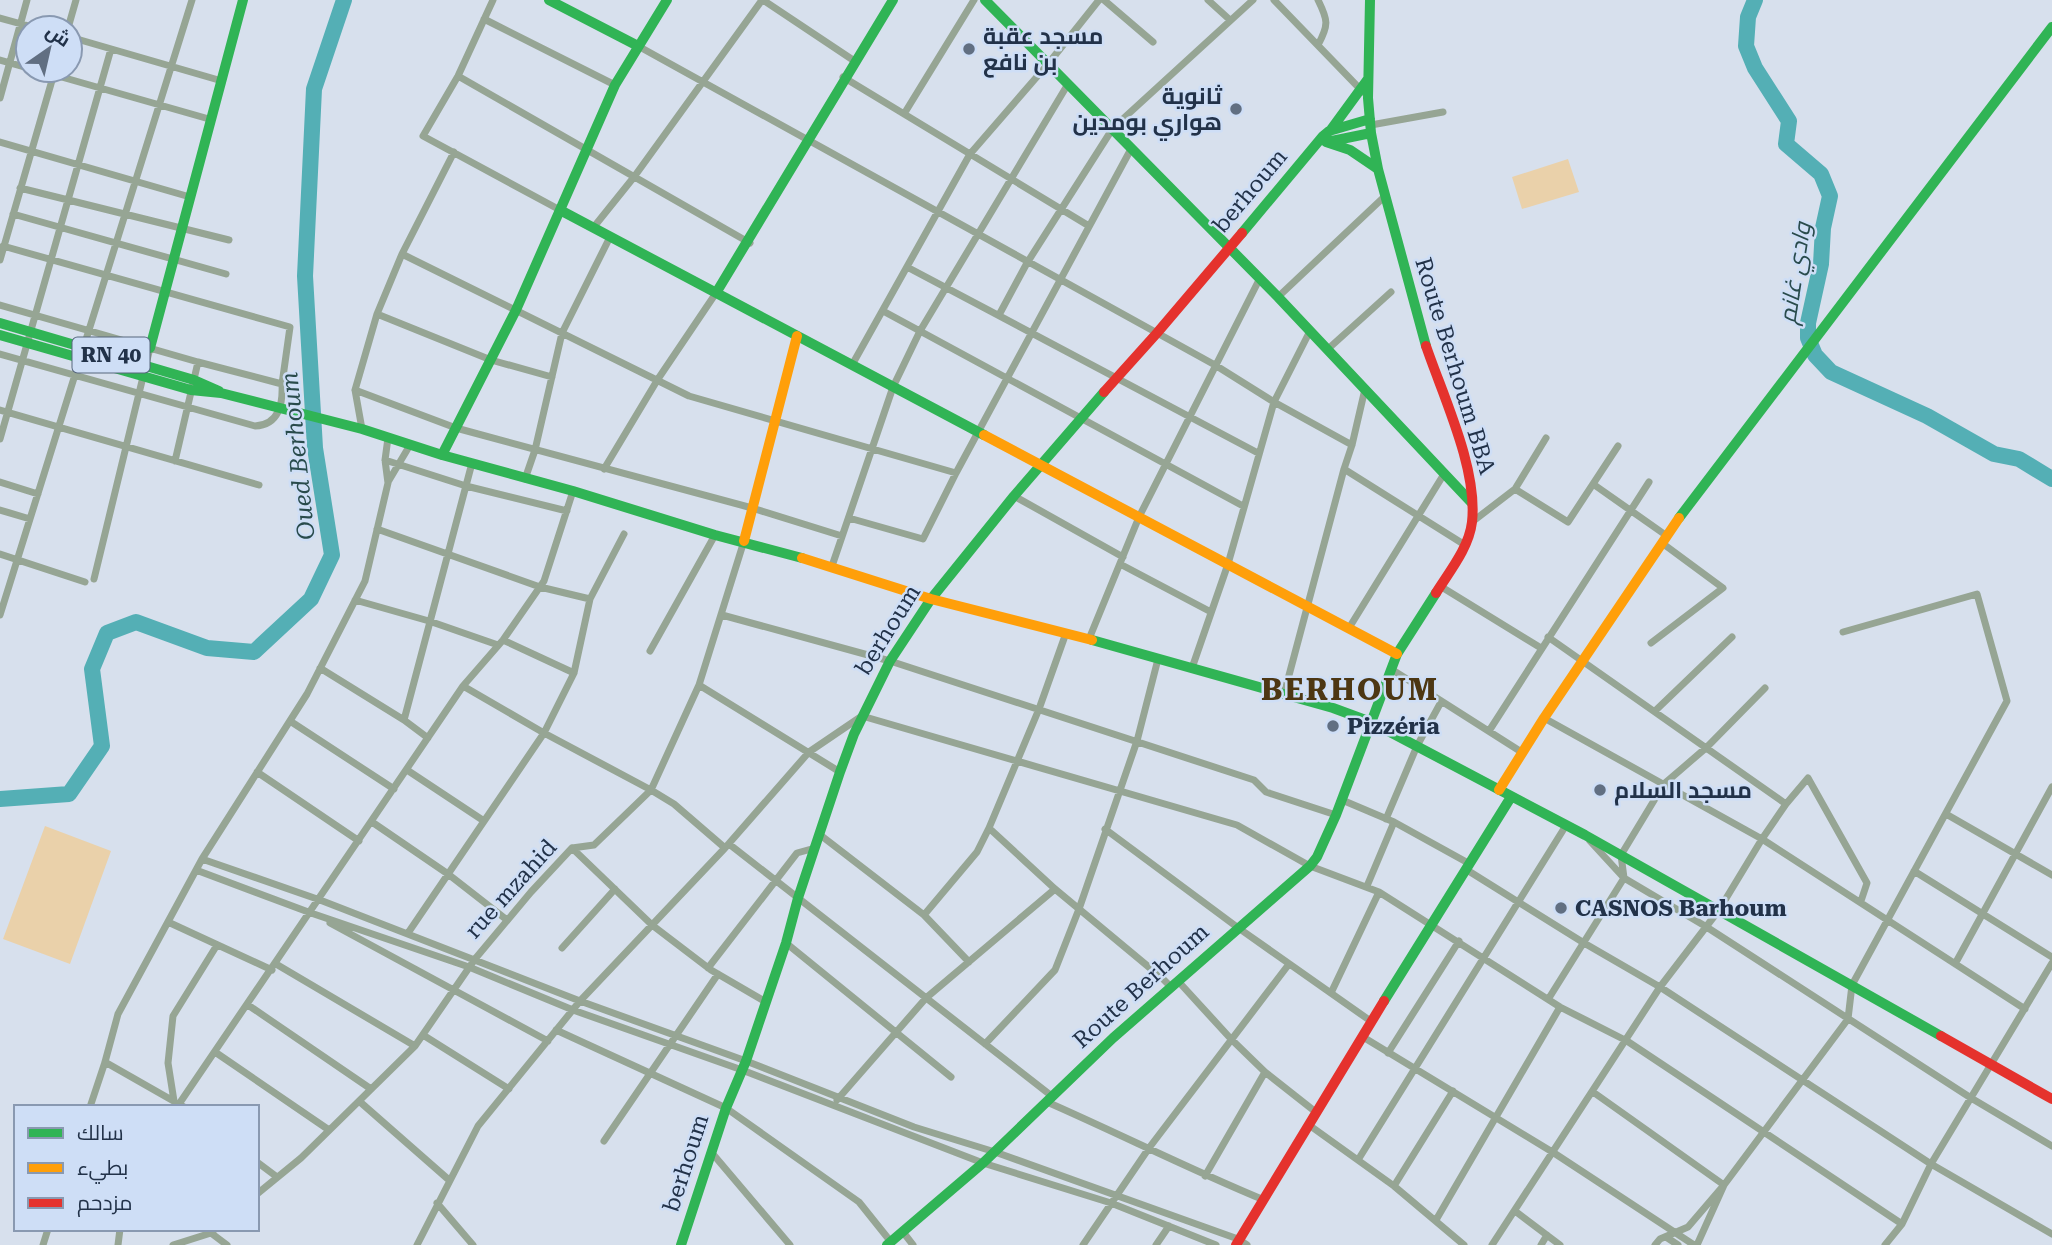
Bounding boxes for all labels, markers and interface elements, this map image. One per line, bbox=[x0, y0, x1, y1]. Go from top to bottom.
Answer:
north arrow bbox=[14, 14, 84, 84]
text: ش bbox=[42, 19, 75, 52]
place label: مسجد عقبة بن نافع bbox=[983, 23, 1104, 78]
marker: مسجد عقبة بن نافع bbox=[961, 41, 977, 57]
place label: ثانوية هواري بومدين bbox=[1072, 83, 1222, 141]
marker: ثانوية هواري بومدين bbox=[1228, 101, 1244, 117]
street label: berhoum bbox=[1207, 144, 1293, 238]
water label: وادي غانم bbox=[1773, 218, 1822, 327]
street label: Route Berhoum BBA bbox=[1409, 254, 1501, 478]
road number: RN 40 bbox=[72, 338, 150, 372]
water label: Oued Berhoum bbox=[275, 371, 321, 541]
street label: berhoum bbox=[850, 580, 926, 680]
district label: BERHOUM bbox=[1261, 672, 1439, 707]
place label: Pizzéria bbox=[1347, 713, 1440, 740]
marker: Pizzéria bbox=[1325, 718, 1341, 734]
place label: مسجد السلام bbox=[1614, 777, 1752, 806]
marker: مسجد السلام bbox=[1592, 782, 1608, 798]
street label: rue mzahid bbox=[460, 834, 562, 944]
place label: CASNOS Barhoum bbox=[1575, 895, 1787, 922]
marker: CASNOS Barhoum bbox=[1553, 900, 1569, 916]
street label: Route Berhoum bbox=[1068, 918, 1214, 1054]
legend bbox=[14, 1105, 259, 1231]
street label: berhoum bbox=[658, 1111, 714, 1215]
text: سالك bbox=[77, 1121, 124, 1145]
text: بطيء bbox=[77, 1156, 128, 1184]
text: مزدحم bbox=[77, 1191, 132, 1217]

